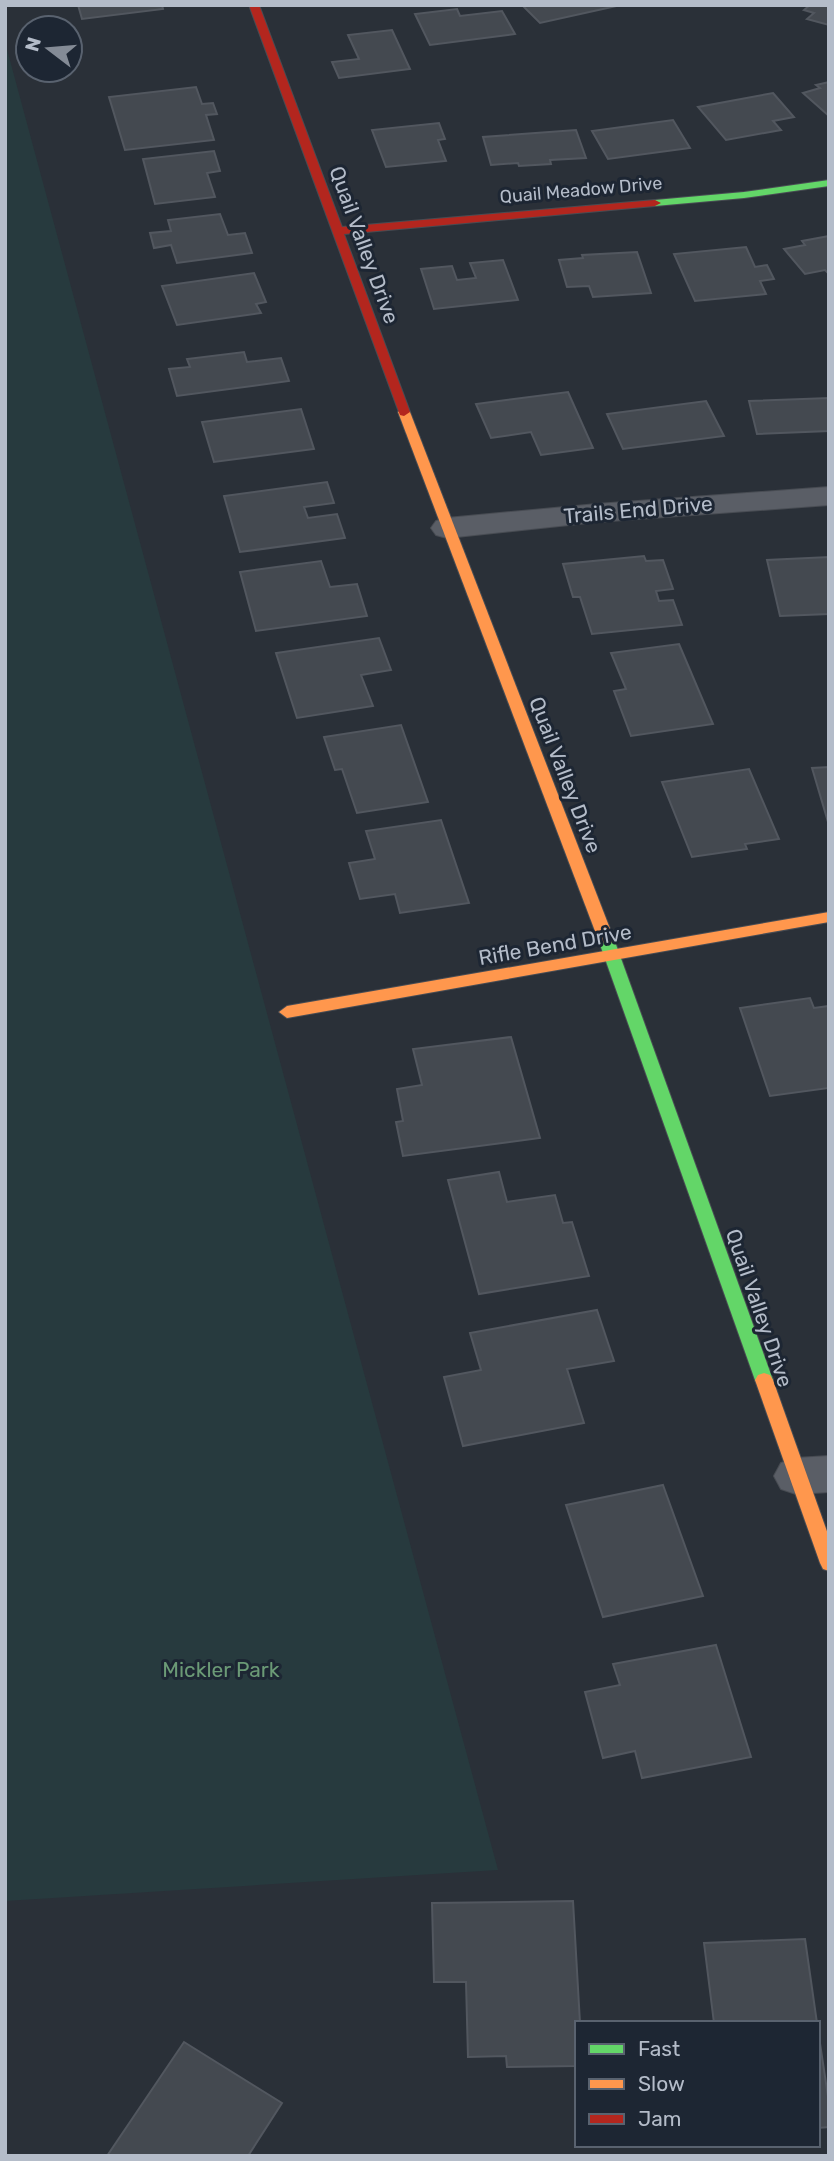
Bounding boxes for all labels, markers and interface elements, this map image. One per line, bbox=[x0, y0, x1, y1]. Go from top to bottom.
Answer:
north arrow bbox=[14, 14, 84, 84]
text: N bbox=[20, 35, 46, 54]
street label: Quail Valley Drive bbox=[324, 163, 405, 327]
street label: Quail Meadow Drive bbox=[499, 172, 663, 208]
street label: Trails End Drive bbox=[562, 491, 714, 528]
street label: Quail Valley Drive bbox=[524, 693, 607, 857]
street label: Rifle Bend Drive bbox=[476, 919, 633, 970]
street label: Quail Valley Drive bbox=[721, 1225, 798, 1390]
park label: Mickler Park bbox=[162, 1657, 280, 1682]
legend bbox=[575, 2021, 820, 2147]
text: Fast bbox=[638, 2036, 680, 2061]
text: Slow bbox=[638, 2071, 685, 2096]
text: Jam bbox=[638, 2106, 682, 2131]

